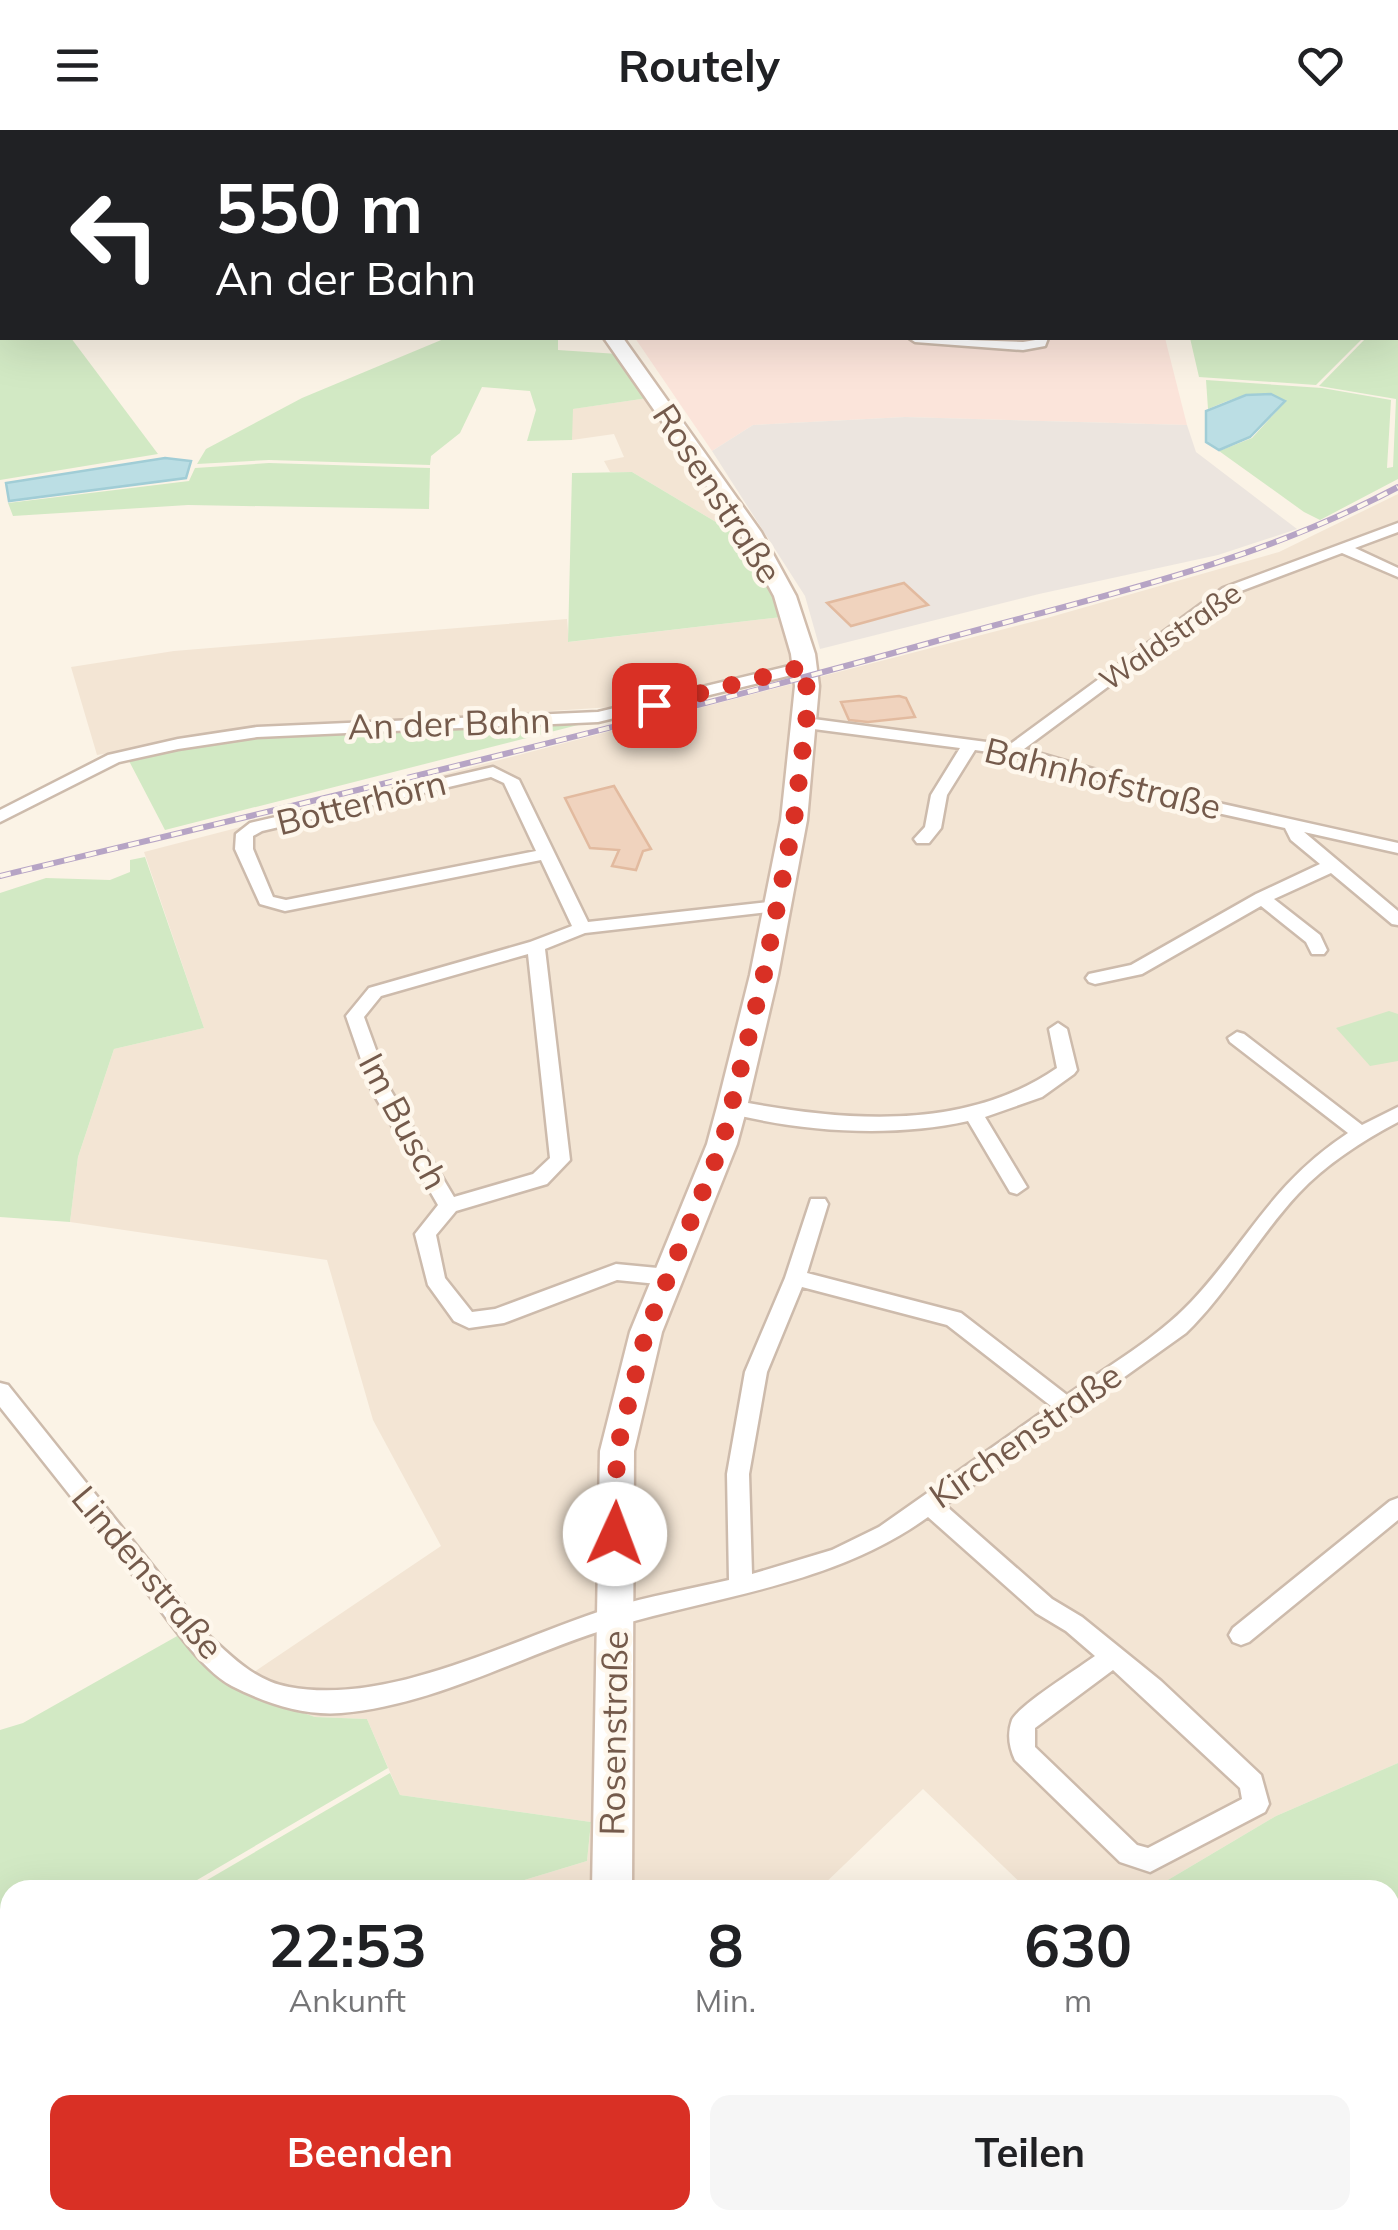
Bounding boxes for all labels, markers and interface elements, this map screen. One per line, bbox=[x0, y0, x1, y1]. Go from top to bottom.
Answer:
text: Routely bbox=[618, 37, 780, 93]
icon: menu bbox=[50, 38, 105, 93]
icon: heart bbox=[1293, 38, 1348, 93]
text: 550 m bbox=[215, 163, 423, 251]
icon: left bbox=[50, 170, 180, 300]
text: An der Bahn bbox=[215, 250, 476, 306]
street label: Rosenstraße bbox=[644, 395, 792, 591]
street label: Waldstraße bbox=[1092, 573, 1248, 699]
pin bbox=[612, 663, 697, 748]
icon: arrive bbox=[627, 678, 682, 733]
street label: An der Bahn bbox=[347, 697, 551, 749]
street label: Bahnhofstraße bbox=[980, 727, 1226, 829]
street label: Botterhörn bbox=[272, 760, 450, 844]
street label: Im Busch bbox=[350, 1045, 458, 1197]
street label: Kirchenstraße bbox=[920, 1353, 1130, 1517]
street label: Lindenstraße bbox=[63, 1476, 233, 1668]
position arrow bbox=[563, 1482, 667, 1586]
street label: Rosenstraße bbox=[589, 1630, 637, 1836]
text: 22:53 bbox=[268, 1907, 427, 1982]
text: 8 bbox=[707, 1907, 743, 1982]
text: 630 bbox=[1024, 1907, 1132, 1982]
text: Ankunft bbox=[289, 1980, 406, 2020]
text: Min. bbox=[695, 1980, 756, 2020]
text: m bbox=[1064, 1980, 1092, 2020]
button: Beenden bbox=[50, 2095, 690, 2210]
button: Teilen bbox=[710, 2095, 1350, 2210]

